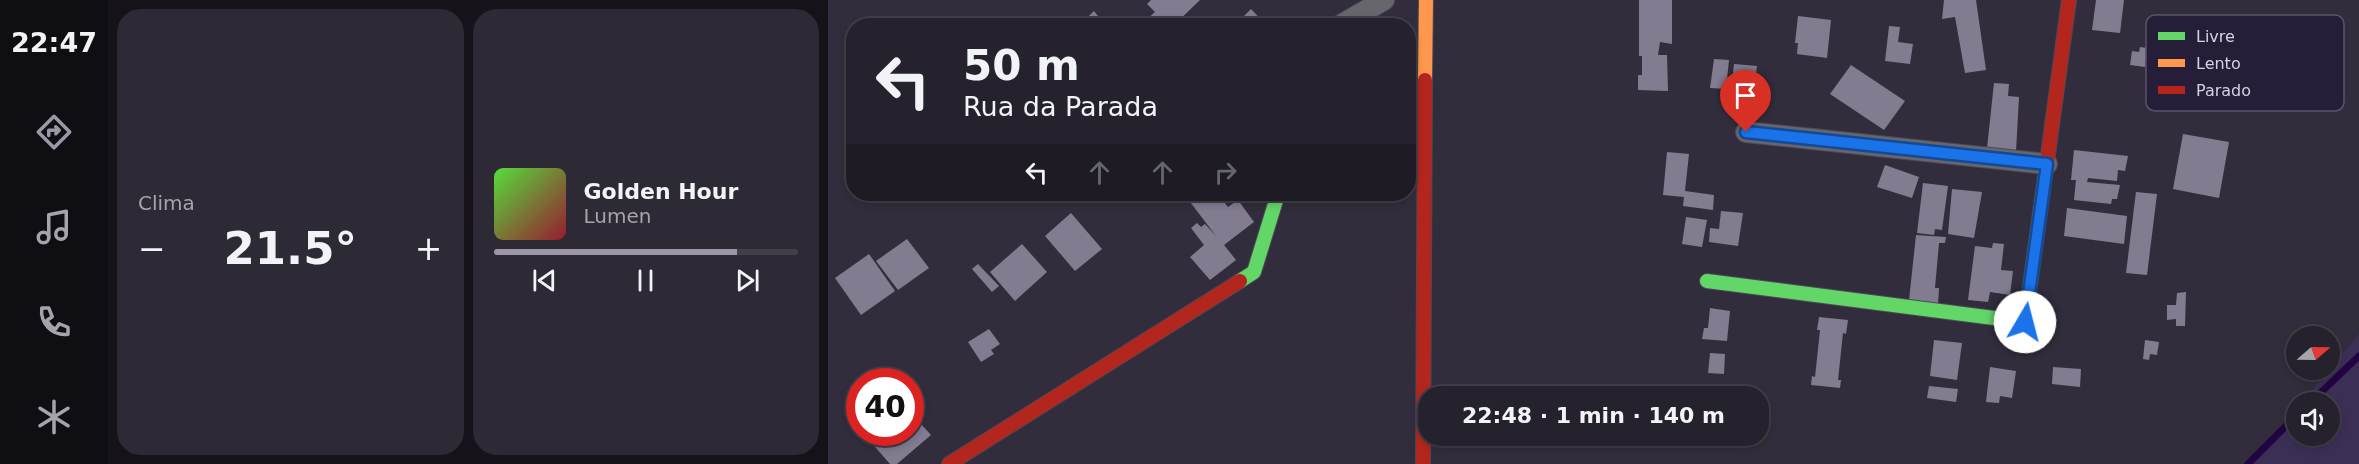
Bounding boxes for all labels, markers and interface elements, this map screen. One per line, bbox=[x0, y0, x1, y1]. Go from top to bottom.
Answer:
legend bbox=[2146, 15, 2344, 111]
text: 22:47 bbox=[11, 27, 97, 58]
text: Livre bbox=[2196, 27, 2235, 46]
text: 50 m bbox=[963, 41, 1080, 90]
icon: left bbox=[864, 42, 942, 120]
text: Lento bbox=[2196, 54, 2241, 73]
pin bbox=[1720, 70, 1771, 132]
icon: arrive bbox=[1729, 79, 1762, 112]
text: Parado bbox=[2196, 81, 2251, 100]
text: Rua da Parada bbox=[963, 91, 1158, 122]
icon: directions bbox=[33, 111, 75, 153]
icon: left bbox=[1020, 156, 1053, 189]
icon: ahead bbox=[1083, 156, 1116, 189]
icon: ahead bbox=[1146, 156, 1179, 189]
icon: right bbox=[1209, 156, 1242, 189]
text: Golden Hour bbox=[584, 179, 738, 204]
text: Clima bbox=[138, 191, 195, 215]
text: Lumen bbox=[584, 204, 651, 228]
icon: music bbox=[33, 206, 75, 248]
text: 21.5° bbox=[223, 222, 357, 275]
text: − bbox=[138, 229, 166, 268]
text: + bbox=[415, 229, 443, 268]
icon: previous bbox=[528, 264, 561, 297]
icon: pause bbox=[629, 264, 662, 297]
icon: next bbox=[731, 264, 764, 297]
position arrow bbox=[1993, 290, 2057, 354]
icon: phone bbox=[33, 301, 75, 343]
north arrow bbox=[2286, 326, 2340, 380]
map controls bbox=[2286, 326, 2340, 446]
speed limit sign: 40 bbox=[846, 368, 924, 446]
button: sound bbox=[2286, 392, 2340, 446]
icon: climate bbox=[33, 396, 75, 438]
text: 22:48 · 1 min · 140 m bbox=[1462, 403, 1725, 428]

